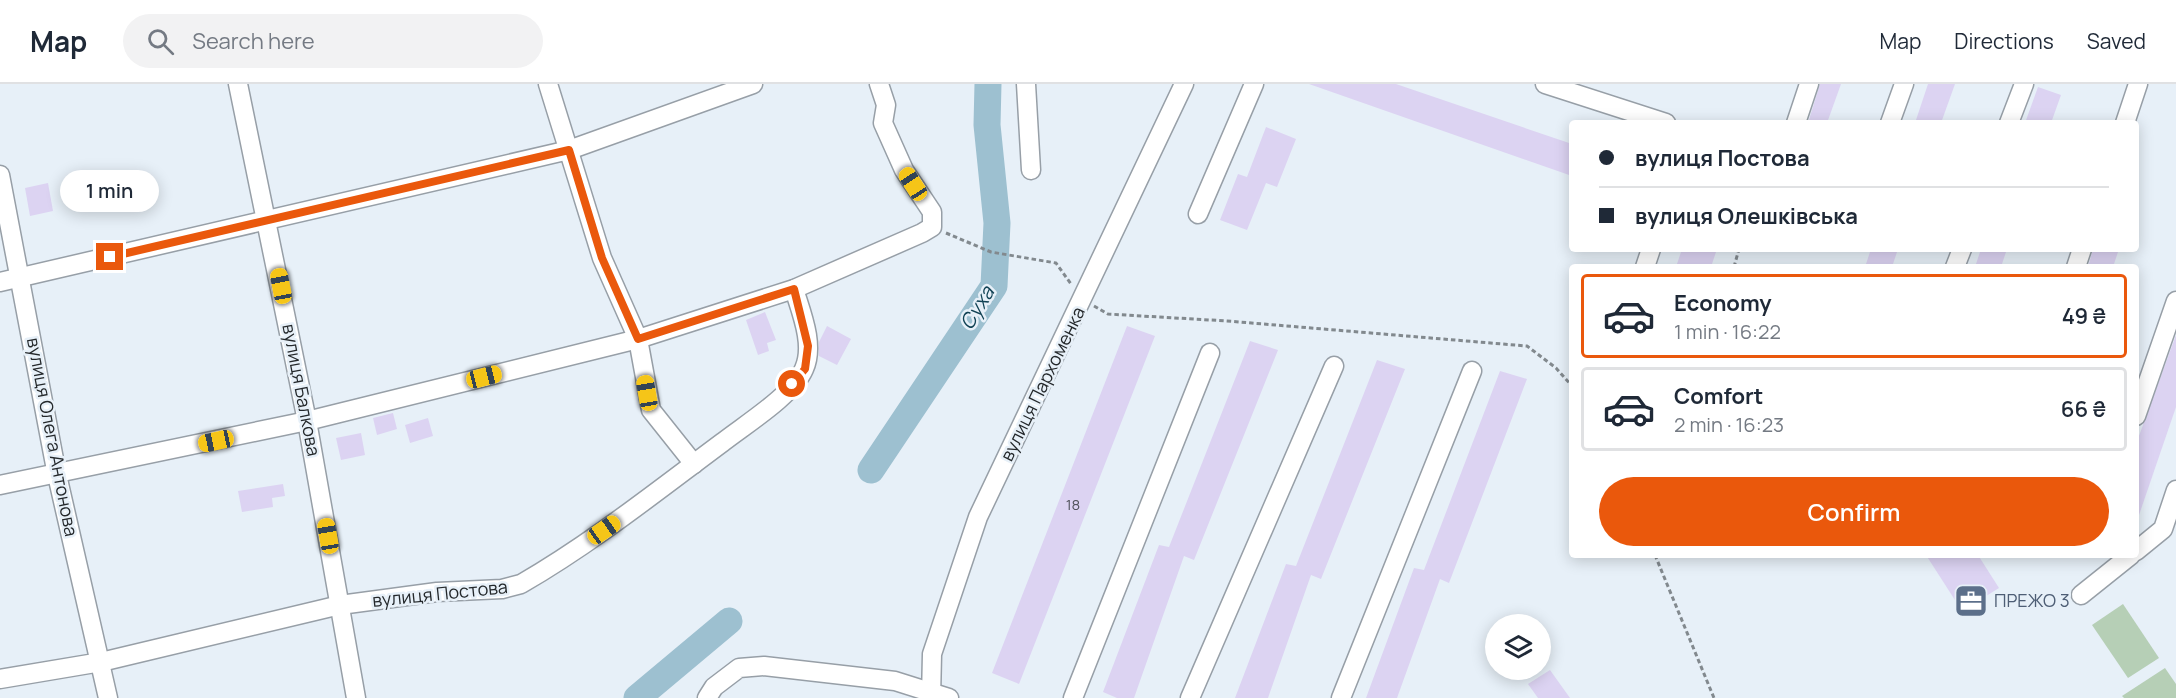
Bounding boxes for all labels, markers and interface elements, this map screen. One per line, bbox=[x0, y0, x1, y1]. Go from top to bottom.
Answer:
search box bbox=[123, 14, 543, 68]
text: Map bbox=[30, 22, 87, 60]
icon: search bbox=[144, 25, 177, 58]
text: Search here bbox=[192, 26, 315, 56]
text: Map bbox=[1880, 27, 1921, 55]
text: Directions bbox=[1954, 27, 2054, 55]
text: Saved bbox=[2087, 27, 2146, 55]
text: вулиця Постова bbox=[1635, 143, 1810, 173]
car bbox=[896, 164, 930, 204]
callout: 1 min bbox=[60, 170, 160, 212]
text: 1 min bbox=[86, 177, 133, 204]
text: вулиця Олешківська bbox=[1635, 201, 1858, 231]
route end bbox=[96, 243, 123, 270]
car bbox=[269, 267, 293, 305]
water label: Суха bbox=[953, 280, 1000, 334]
text: Economy bbox=[1674, 288, 1772, 318]
icon: car bbox=[1602, 289, 1656, 343]
text: 49 ₴ bbox=[2062, 301, 2106, 331]
street label: вулиця Пархоменка bbox=[994, 302, 1090, 465]
text: 1 min · 16:22 bbox=[1674, 318, 1781, 345]
street label: вулиця Балкова bbox=[277, 322, 327, 458]
street label: вулиця Олега Антонова bbox=[22, 335, 84, 538]
car bbox=[464, 364, 504, 390]
route start bbox=[778, 370, 805, 397]
car bbox=[635, 374, 659, 412]
text: Comfort bbox=[1674, 381, 1763, 411]
icon: car bbox=[1602, 382, 1656, 436]
text: 66 ₴ bbox=[2061, 394, 2106, 424]
text: 2 min · 16:23 bbox=[1674, 411, 1784, 438]
car bbox=[197, 428, 235, 454]
button: Confirm bbox=[1599, 477, 2109, 546]
house number: 18 bbox=[1066, 494, 1080, 515]
car bbox=[584, 512, 624, 548]
car bbox=[316, 517, 340, 555]
street label: вулиця Постова bbox=[371, 574, 509, 612]
office icon: ПРЕЖО 3 bbox=[1953, 583, 1989, 619]
place label: ПРЕЖО 3 bbox=[1994, 588, 2070, 612]
map controls bbox=[1485, 614, 1551, 680]
button: layers bbox=[1485, 614, 1551, 680]

